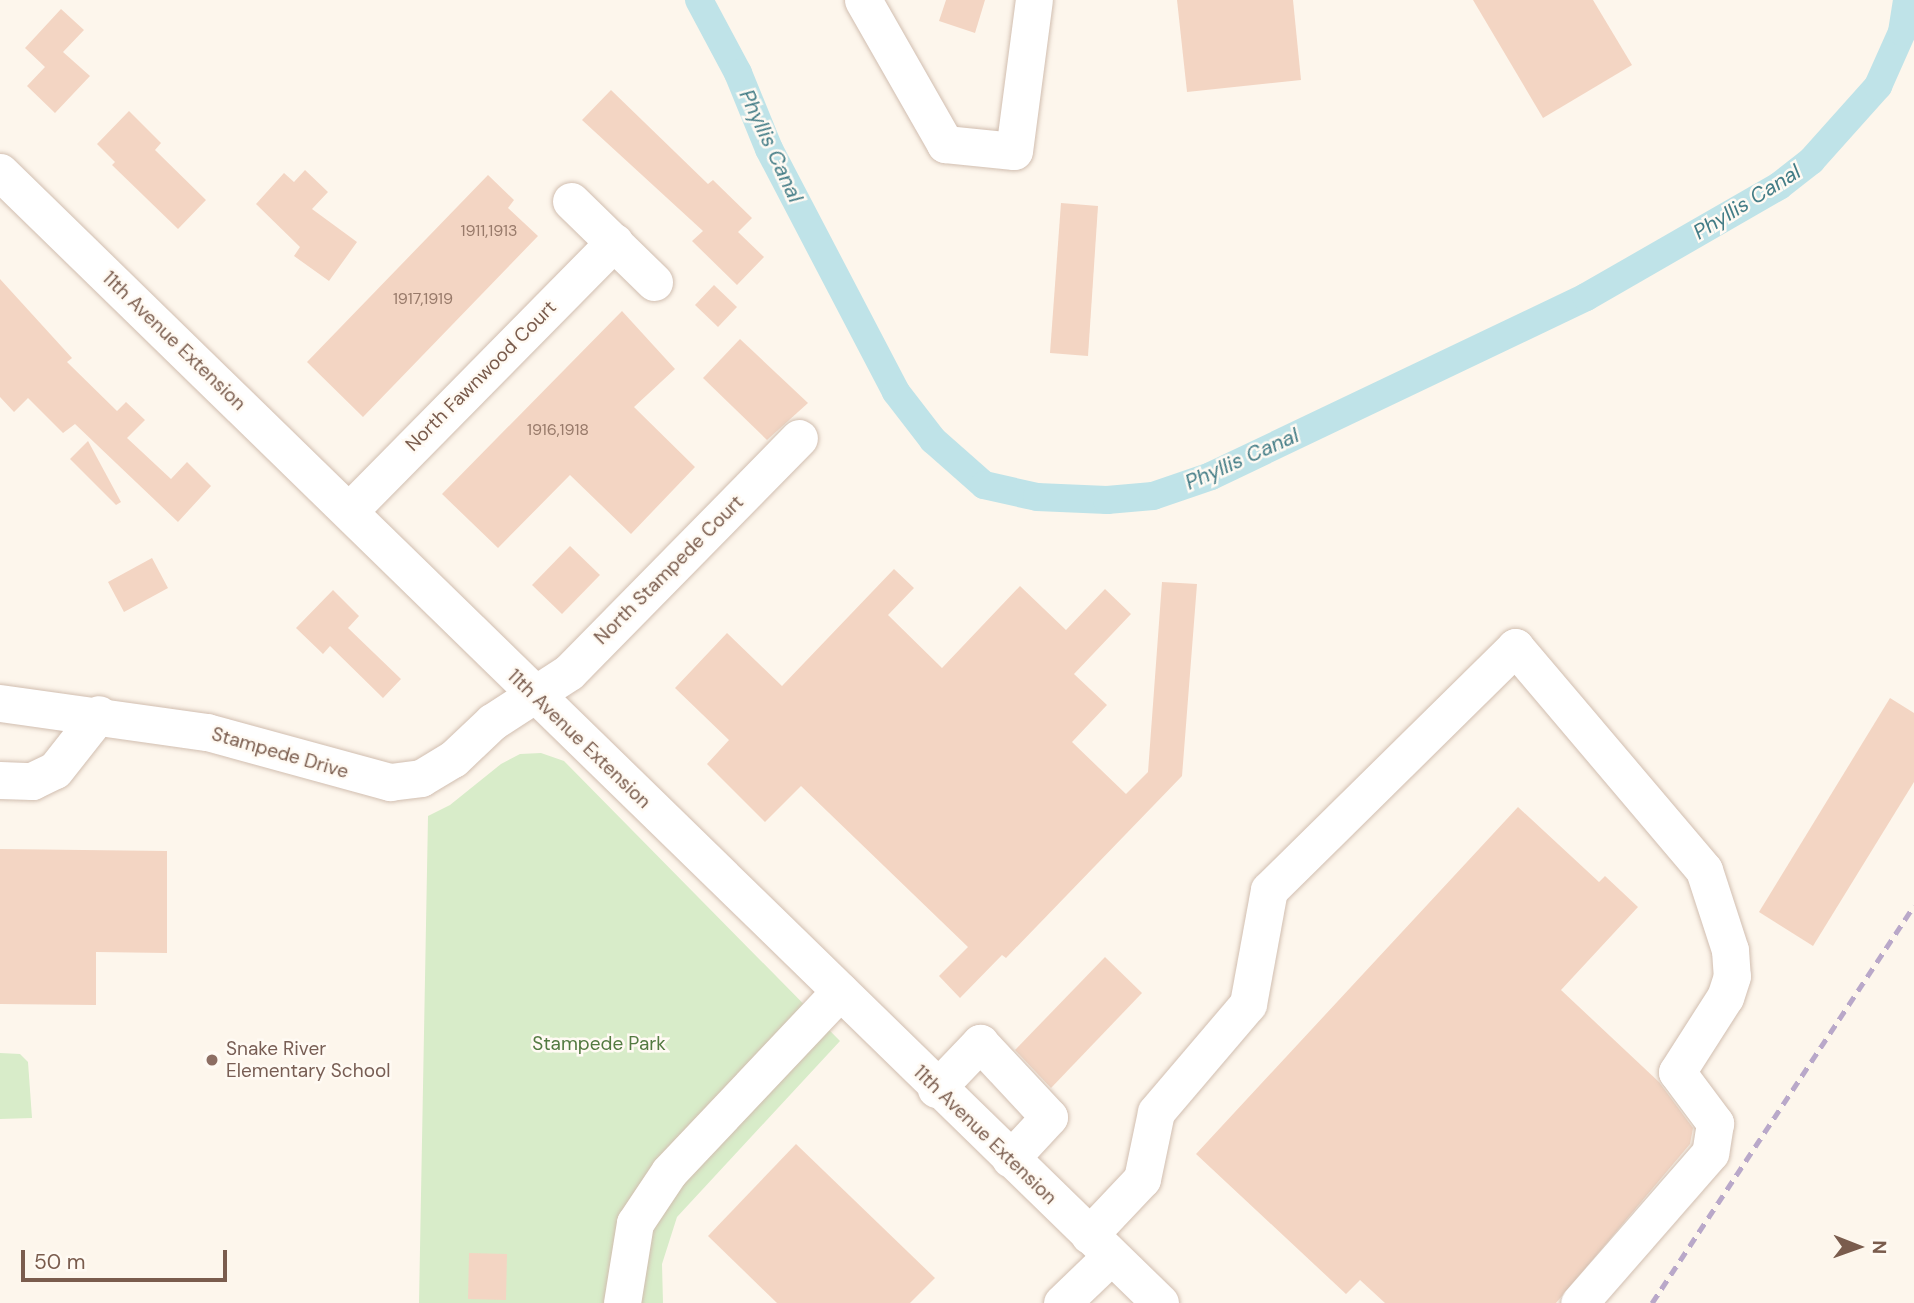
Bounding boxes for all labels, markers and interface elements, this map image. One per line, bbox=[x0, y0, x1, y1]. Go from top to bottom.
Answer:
water label: Phyllis Canal bbox=[734, 86, 808, 206]
water label: Phyllis Canal bbox=[1689, 159, 1805, 245]
house number: 1911,1913 bbox=[461, 221, 517, 241]
street label: 11th Avenue Extension bbox=[98, 267, 250, 415]
house number: 1917,1919 bbox=[393, 289, 453, 309]
street label: North Fawnwood Court bbox=[401, 296, 561, 456]
house number: 1916,1918 bbox=[527, 420, 589, 440]
water label: Phyllis Canal bbox=[1181, 423, 1303, 495]
street label: North Stampede Court bbox=[590, 491, 748, 649]
street label: 11th Avenue Extension bbox=[503, 665, 655, 813]
street label: Stampede Drive bbox=[209, 723, 351, 783]
park label: Stampede Park bbox=[532, 1033, 666, 1055]
place label: Snake River Elementary School bbox=[226, 1038, 390, 1082]
marker: Snake River Elementary School bbox=[204, 1052, 220, 1068]
street label: 11th Avenue Extension bbox=[909, 1061, 1061, 1209]
north arrow bbox=[1823, 1212, 1893, 1282]
scale bar bbox=[24, 1236, 231, 1280]
text: N bbox=[1867, 1240, 1892, 1255]
text: 50 m bbox=[34, 1248, 85, 1276]

